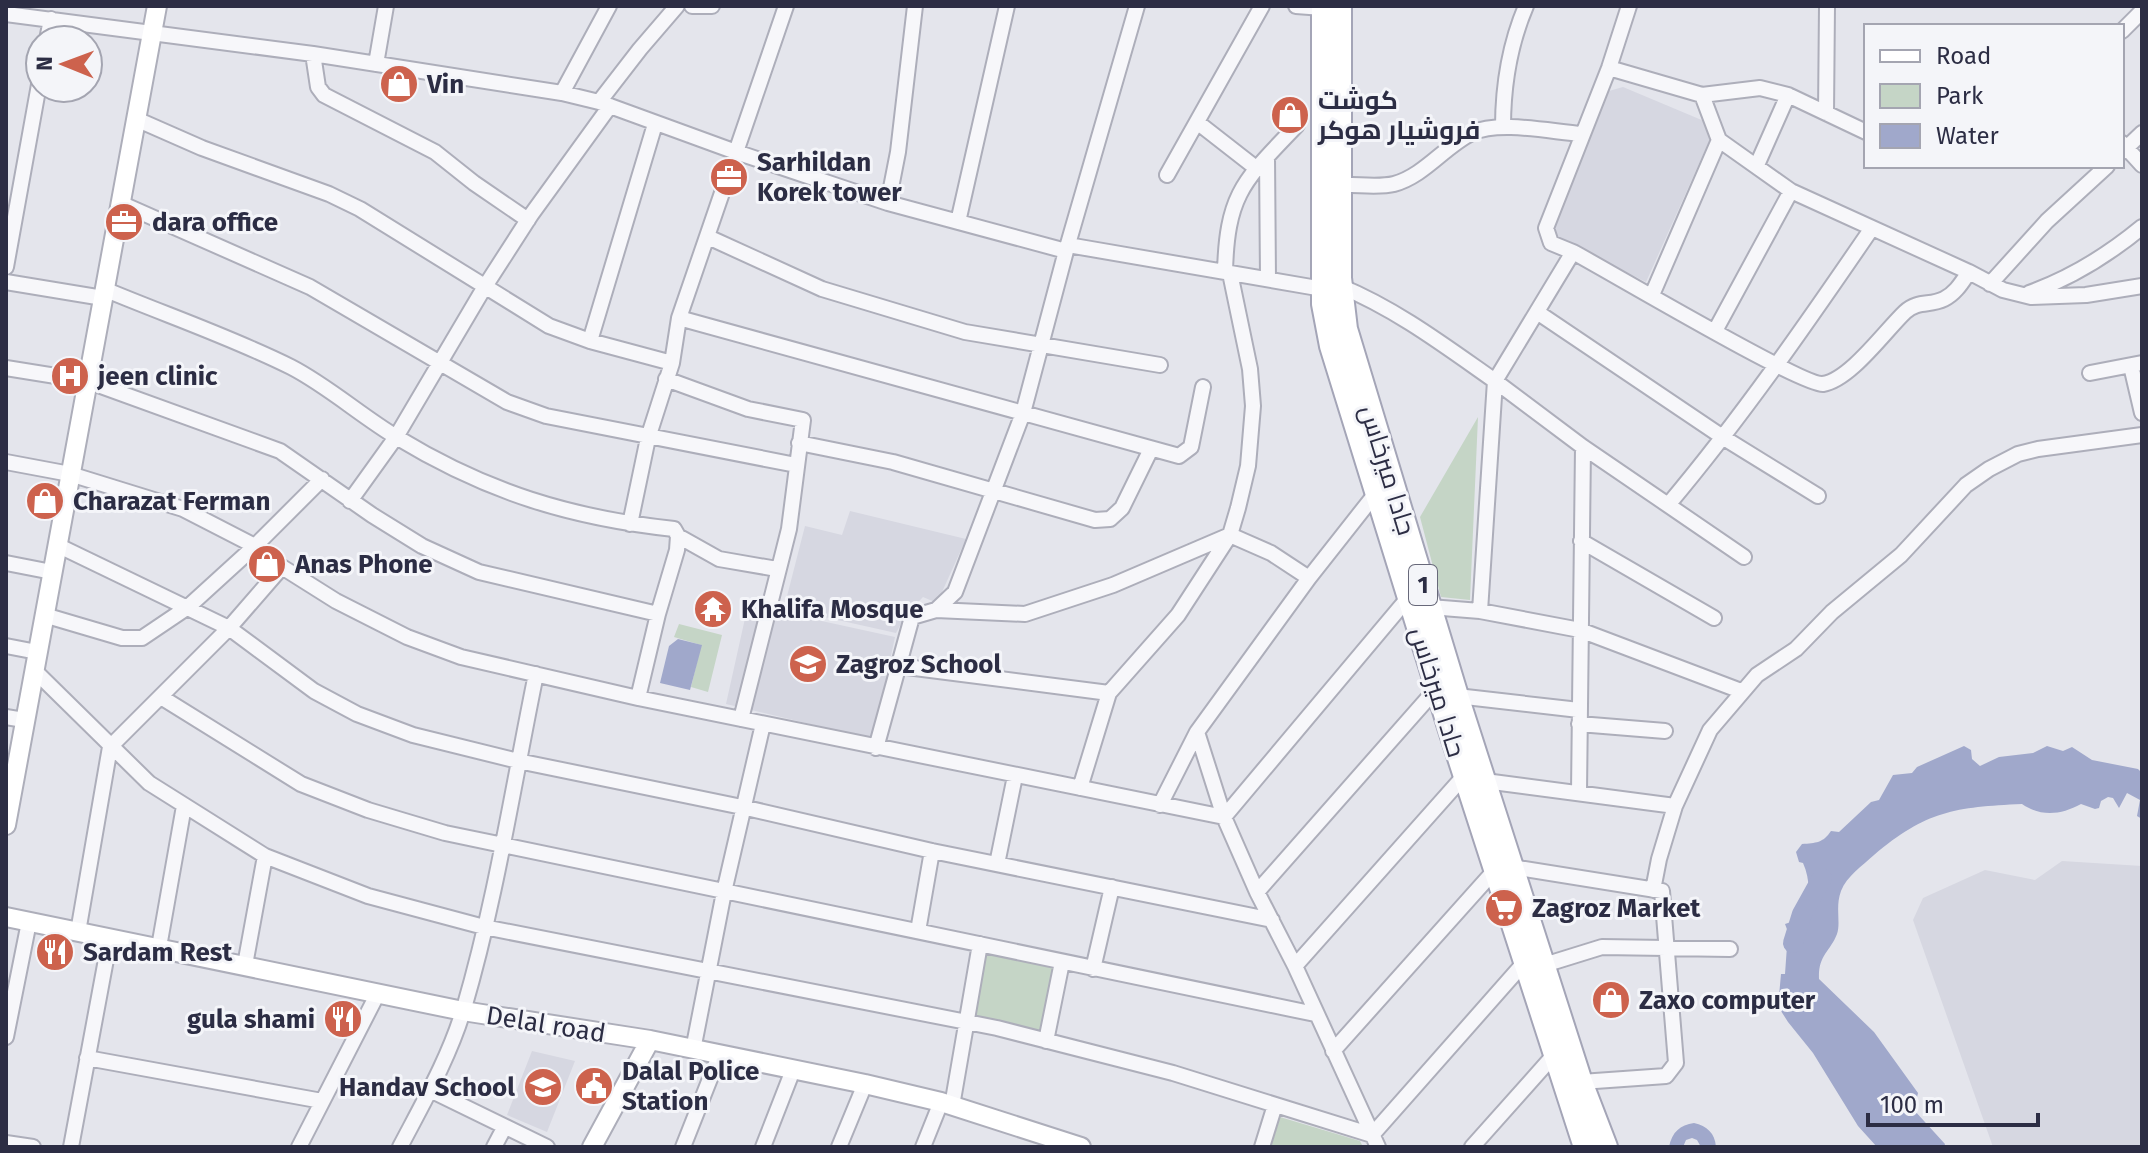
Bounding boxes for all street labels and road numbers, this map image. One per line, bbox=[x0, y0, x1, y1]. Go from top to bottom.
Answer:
street label: جادا ميرخاس bbox=[1353, 401, 1422, 539]
road number: 1 bbox=[1409, 565, 1437, 605]
street label: حادا ميرخاس bbox=[1403, 623, 1472, 761]
street label: Delal road bbox=[484, 1000, 608, 1049]

